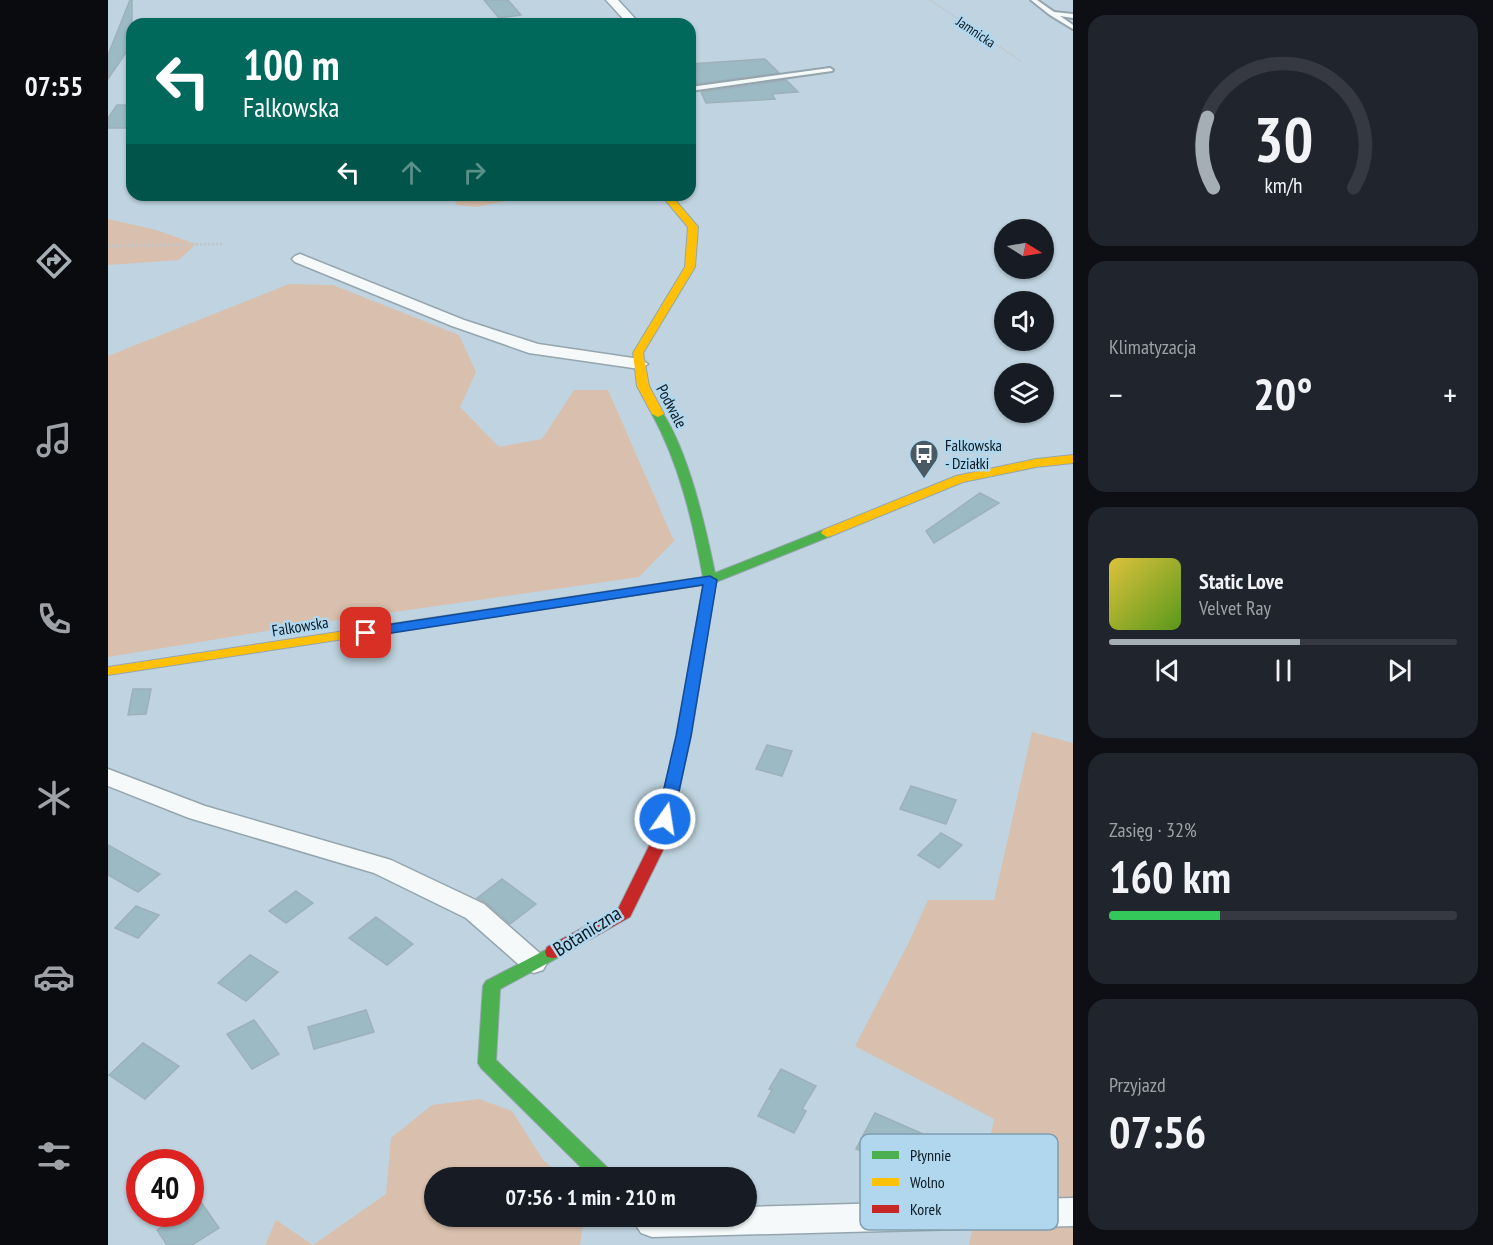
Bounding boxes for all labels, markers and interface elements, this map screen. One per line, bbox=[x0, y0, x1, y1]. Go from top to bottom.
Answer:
street label: Jamnicka bbox=[952, 12, 999, 52]
text: 100 m bbox=[243, 37, 340, 92]
icon: left bbox=[144, 42, 222, 120]
text: 07:55 bbox=[25, 69, 83, 103]
text: Falkowska bbox=[243, 90, 339, 124]
text: 30 bbox=[1253, 98, 1313, 179]
icon: left bbox=[332, 156, 365, 189]
icon: ahead bbox=[395, 156, 428, 189]
icon: right bbox=[458, 156, 491, 189]
text: km/h bbox=[1264, 171, 1302, 199]
north arrow bbox=[994, 219, 1054, 279]
map controls bbox=[994, 219, 1054, 423]
icon: directions bbox=[33, 240, 75, 282]
button: sound bbox=[994, 291, 1054, 351]
text: Klimatyzacja bbox=[1109, 334, 1196, 360]
button: layers bbox=[994, 363, 1054, 423]
text: 20° bbox=[1253, 364, 1313, 422]
text: − bbox=[1109, 373, 1123, 416]
text: + bbox=[1443, 373, 1457, 416]
street label: Podwale bbox=[652, 381, 692, 431]
icon: music bbox=[33, 419, 75, 461]
place label: Falkowska - Działki bbox=[945, 435, 1002, 473]
bus stop icon: Falkowska - Działki bbox=[908, 438, 940, 480]
text: Static Love bbox=[1199, 567, 1284, 595]
text: Velvet Ray bbox=[1199, 595, 1271, 621]
icon: phone bbox=[33, 598, 75, 640]
pin bbox=[340, 607, 391, 658]
street label: Falkowska bbox=[270, 612, 330, 640]
icon: arrive bbox=[349, 616, 382, 649]
icon: previous bbox=[1151, 654, 1184, 687]
icon: pause bbox=[1267, 654, 1300, 687]
icon: next bbox=[1383, 654, 1416, 687]
icon: climate bbox=[33, 777, 75, 819]
position arrow bbox=[633, 787, 697, 851]
text: Zasięg · 32% bbox=[1109, 817, 1197, 843]
text: 160 km bbox=[1109, 847, 1231, 905]
street label: Botaniczna bbox=[548, 900, 626, 962]
icon: car bbox=[33, 956, 75, 998]
text: Przyjazd bbox=[1109, 1072, 1166, 1098]
text: 07:56 bbox=[1109, 1102, 1206, 1160]
legend bbox=[860, 1134, 1058, 1230]
icon: filters bbox=[33, 1135, 75, 1177]
text: Płynnie bbox=[910, 1145, 951, 1165]
speed limit sign: 40 bbox=[126, 1149, 204, 1227]
text: Wolno bbox=[910, 1172, 945, 1192]
text: 07:56 · 1 min · 210 m bbox=[505, 1183, 676, 1211]
text: Korek bbox=[910, 1199, 942, 1219]

